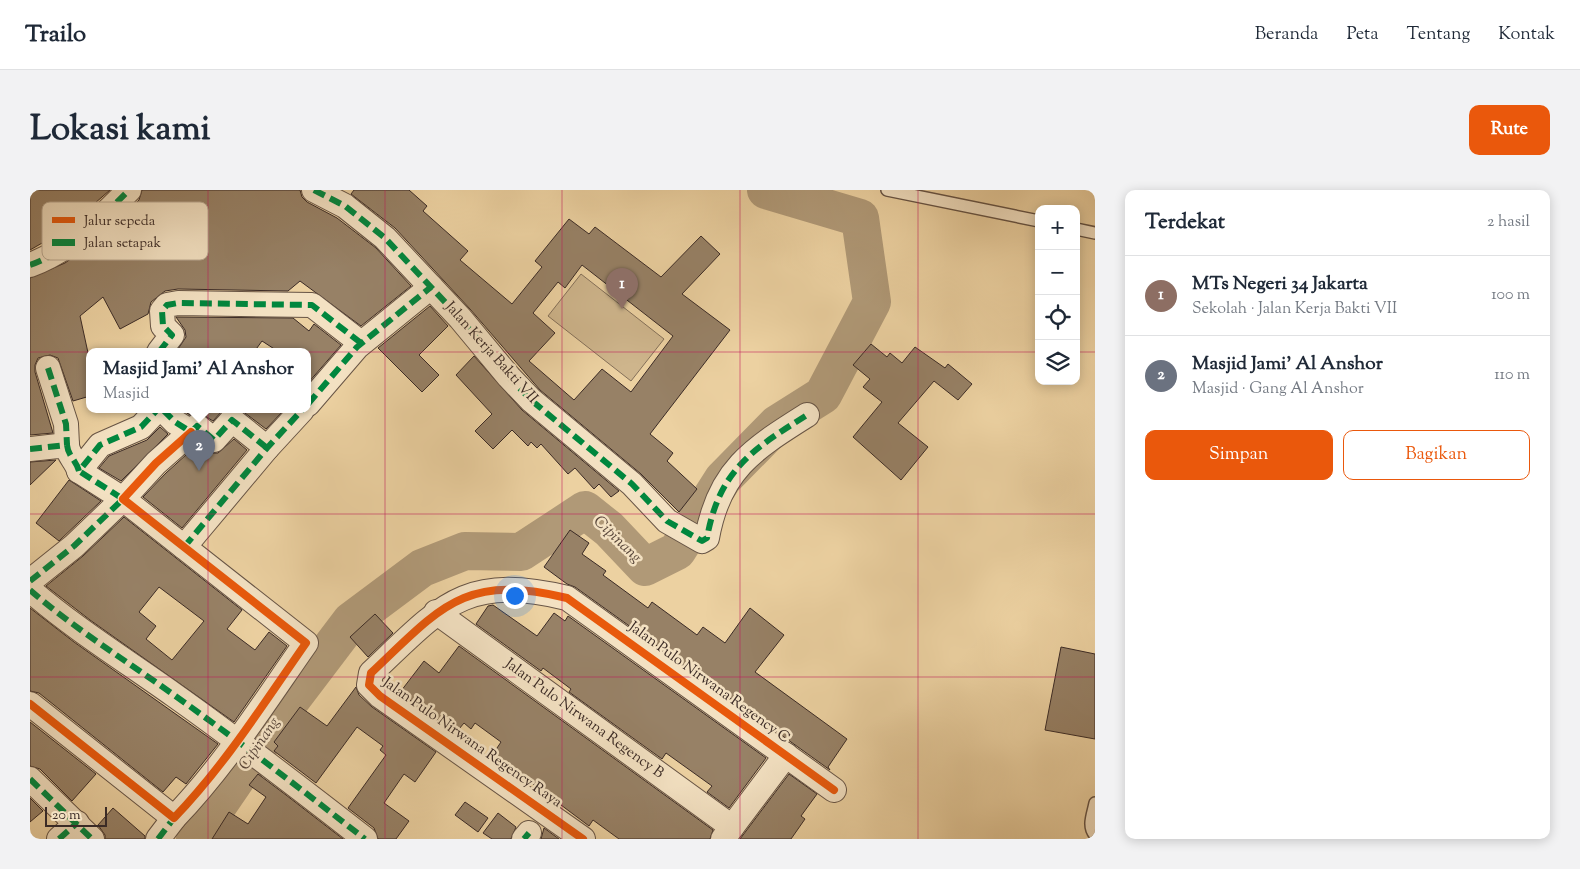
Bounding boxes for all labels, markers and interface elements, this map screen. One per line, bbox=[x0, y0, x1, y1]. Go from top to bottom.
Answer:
text: Trailo bbox=[25, 18, 86, 52]
text: Beranda bbox=[1255, 22, 1318, 48]
text: Peta bbox=[1346, 22, 1379, 48]
text: Tentang bbox=[1407, 22, 1470, 48]
text: Kontak bbox=[1498, 22, 1555, 48]
text: Lokasi kami bbox=[30, 105, 211, 156]
button: Rute bbox=[1469, 105, 1550, 155]
legend bbox=[42, 202, 208, 260]
map controls bbox=[1035, 205, 1080, 385]
button: + bbox=[1035, 205, 1080, 250]
text: Terdekat bbox=[1145, 208, 1225, 238]
text: 2 hasil bbox=[1487, 211, 1530, 234]
text: Jalur sepeda bbox=[83, 212, 156, 232]
text: Jalan setapak bbox=[83, 234, 161, 254]
button: − bbox=[1035, 250, 1080, 295]
pin: 1 bbox=[606, 268, 638, 309]
text: MTs Negeri 34 Jakarta bbox=[1192, 271, 1368, 298]
text: 1 bbox=[1158, 284, 1164, 307]
text: 100 m bbox=[1491, 284, 1530, 307]
button: locate bbox=[1035, 295, 1080, 340]
street label: Jalan Kerja Bakti VII bbox=[439, 297, 543, 409]
text: Sekolah · Jalan Kerja Bakti VII bbox=[1192, 298, 1397, 321]
button: layers bbox=[1035, 340, 1080, 385]
popup bbox=[86, 348, 311, 413]
text: Masjid Jami' Al Anshor bbox=[1192, 351, 1383, 378]
text: Masjid Jami' Al Anshor bbox=[103, 356, 294, 383]
text: 2 bbox=[1157, 364, 1165, 387]
text: 110 m bbox=[1494, 364, 1530, 387]
text: Masjid · Gang Al Anshor bbox=[1192, 378, 1364, 401]
text: Masjid bbox=[103, 383, 149, 406]
pin: 2 bbox=[183, 430, 215, 471]
button: Simpan bbox=[1145, 430, 1333, 480]
button: Bagikan bbox=[1343, 430, 1530, 480]
water label: Cipinang bbox=[587, 511, 647, 569]
your location bbox=[502, 583, 528, 609]
street label: Jalan Pulo Nirwana Regency C bbox=[623, 617, 794, 749]
street label: Jalan Pulo Nirwana Regency B bbox=[499, 653, 668, 784]
street label: Jalan Pulo Nirwana Regency Raya bbox=[377, 672, 566, 813]
water label: Cipinang bbox=[234, 713, 286, 775]
scale bar bbox=[45, 804, 108, 827]
text: 20 m bbox=[52, 806, 81, 826]

